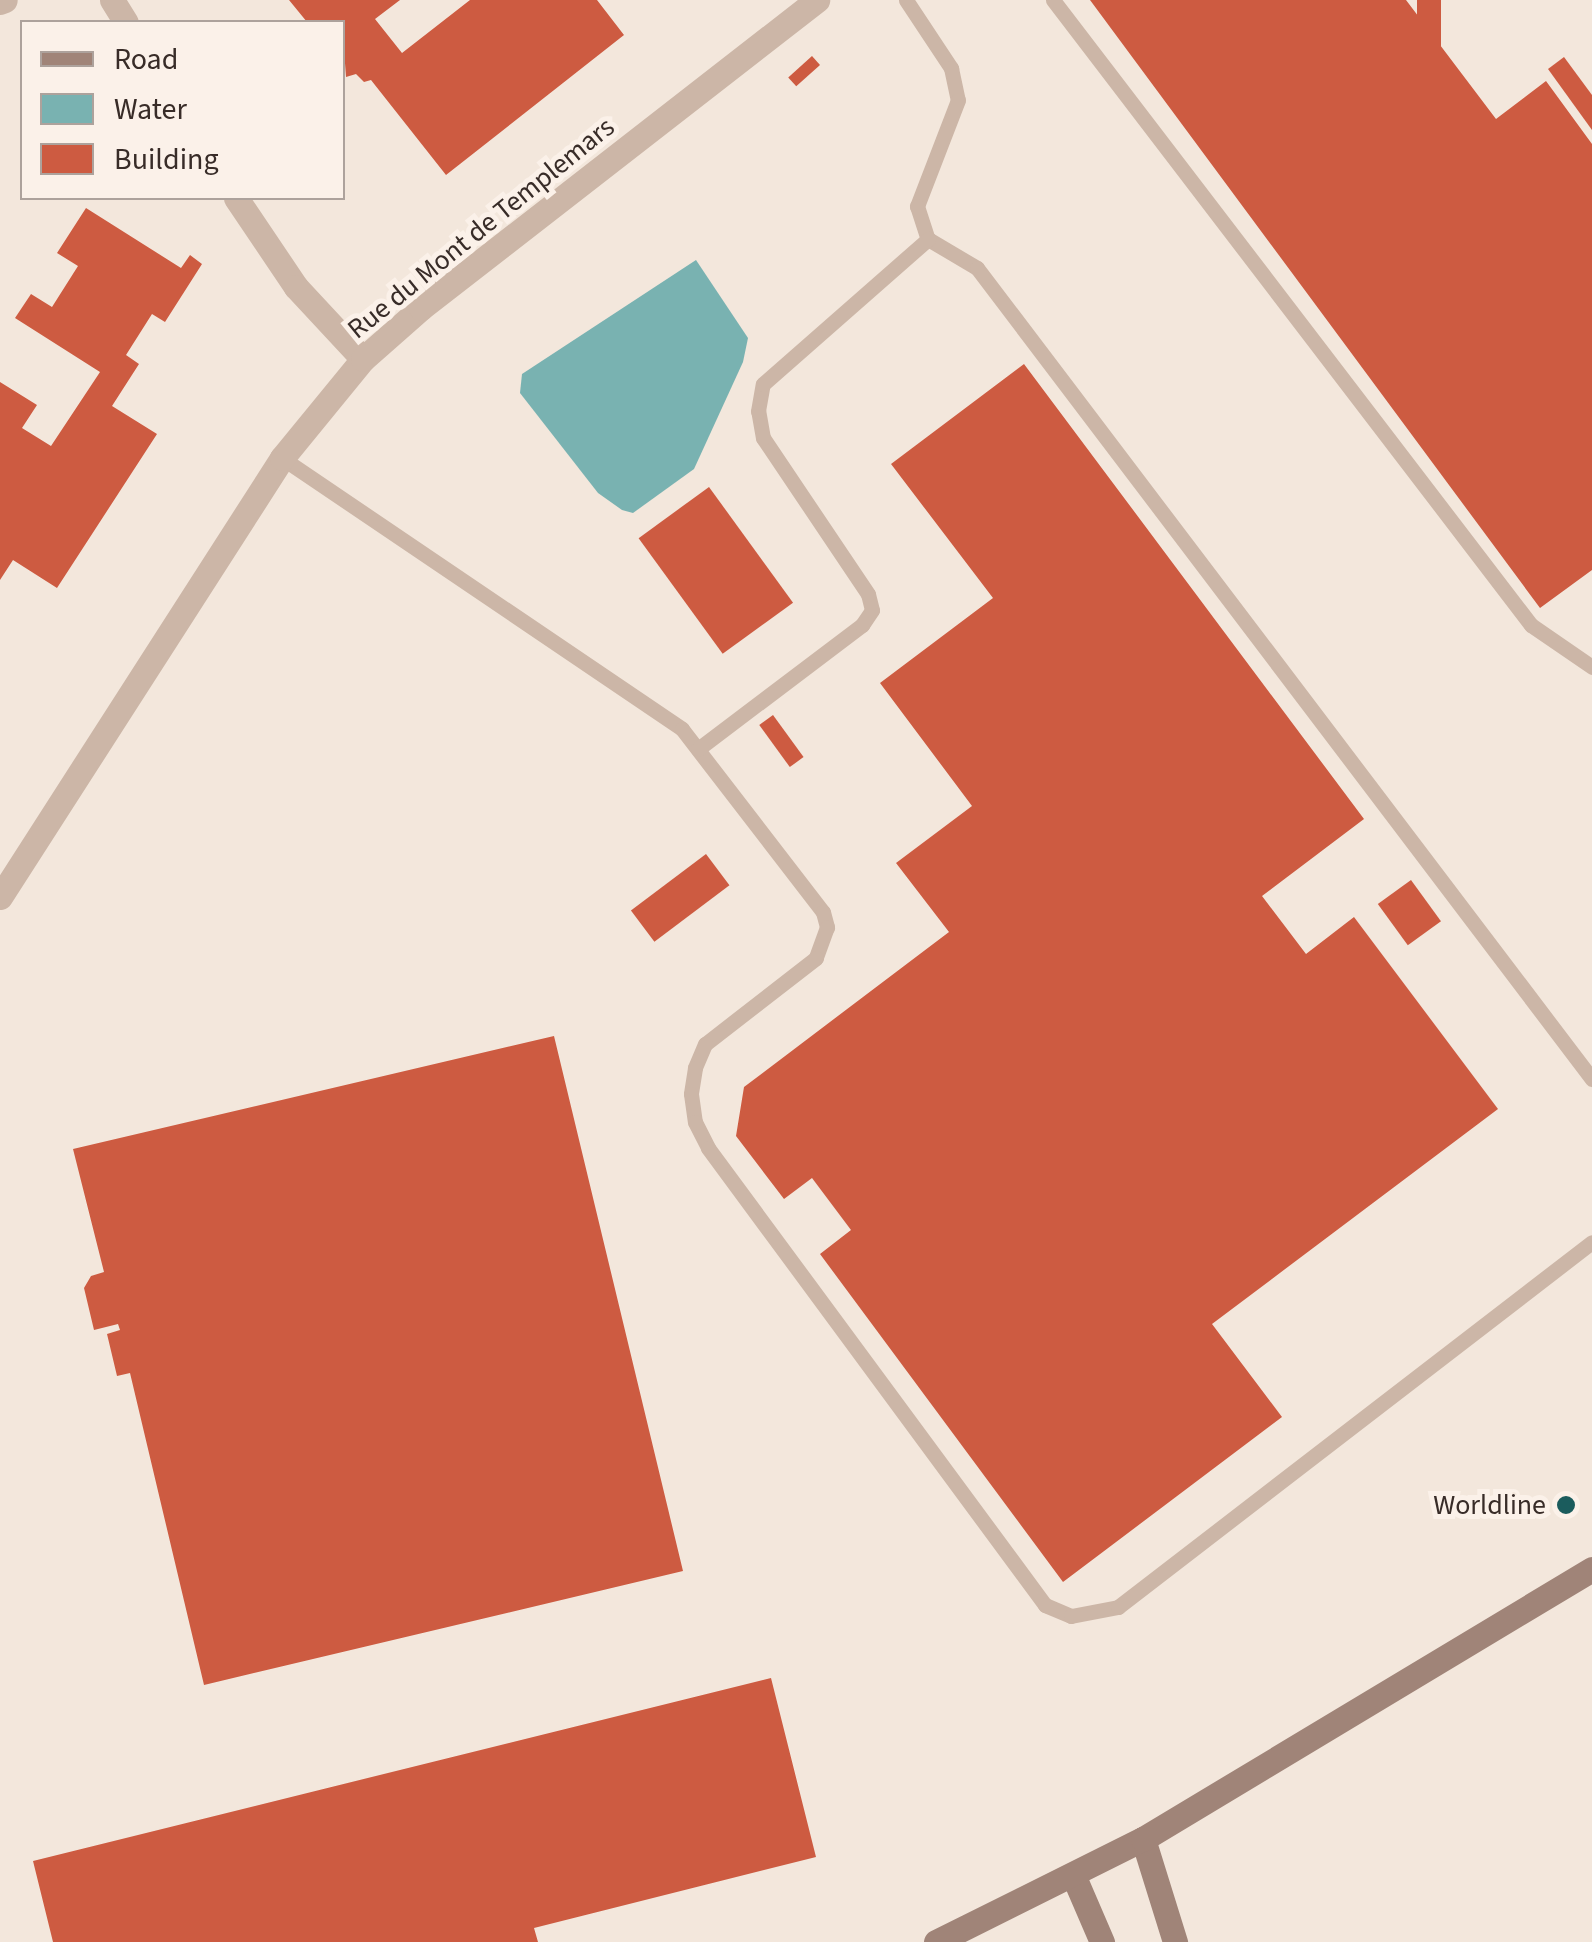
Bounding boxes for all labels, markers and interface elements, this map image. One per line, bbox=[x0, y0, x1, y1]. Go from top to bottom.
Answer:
legend bbox=[20, 20, 345, 200]
text: Road bbox=[114, 38, 178, 81]
text: Water bbox=[114, 88, 187, 131]
street label: Rue du Mont de Templemars bbox=[341, 110, 621, 346]
text: Building bbox=[114, 138, 219, 181]
place label: Worldline bbox=[1433, 1488, 1546, 1522]
marker: Worldline bbox=[1555, 1494, 1577, 1516]

